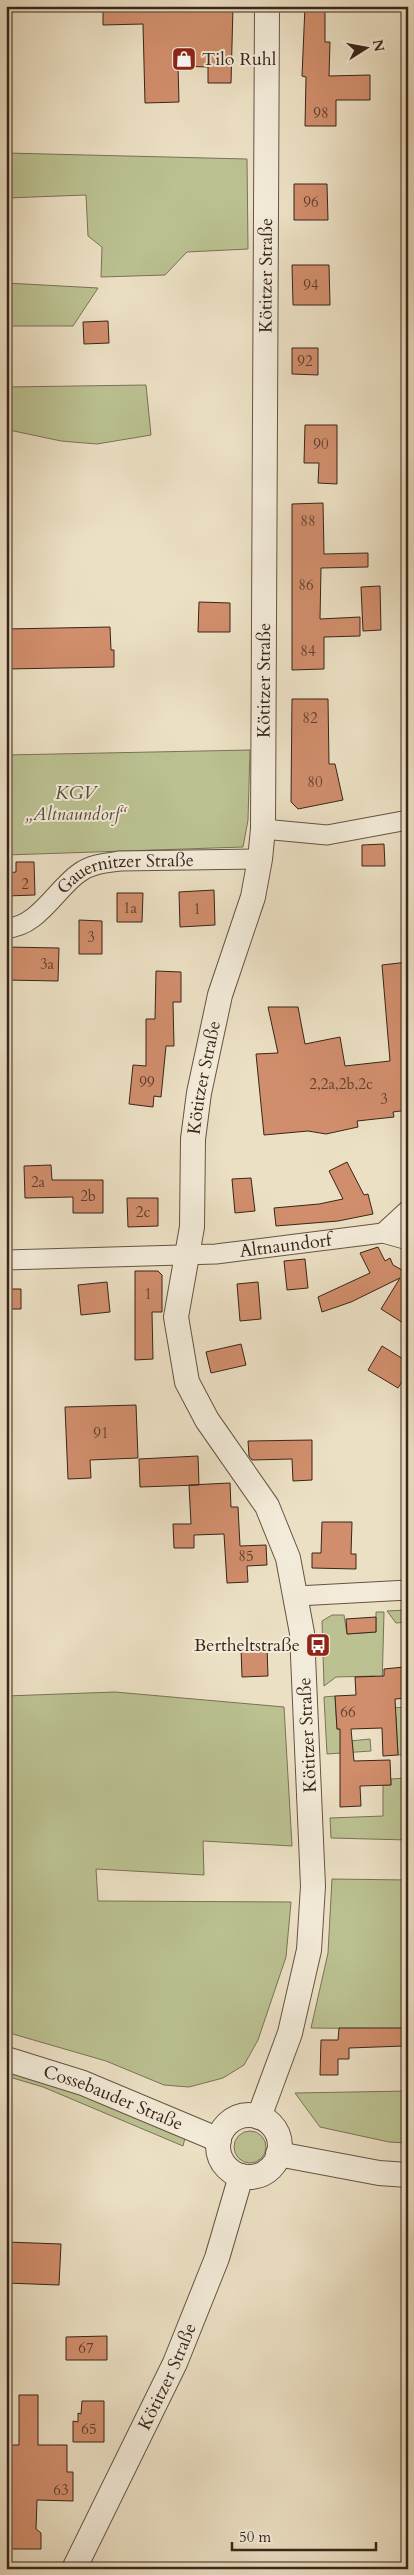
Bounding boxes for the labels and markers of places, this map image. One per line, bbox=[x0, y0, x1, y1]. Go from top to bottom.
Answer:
shop icon: Tilo Ruhl bbox=[171, 46, 197, 72]
place label: Tilo Ruhl bbox=[202, 47, 277, 72]
bus stop icon: Bertheltstraße bbox=[305, 1632, 331, 1658]
place label: Bertheltstraße bbox=[194, 1633, 300, 1658]

